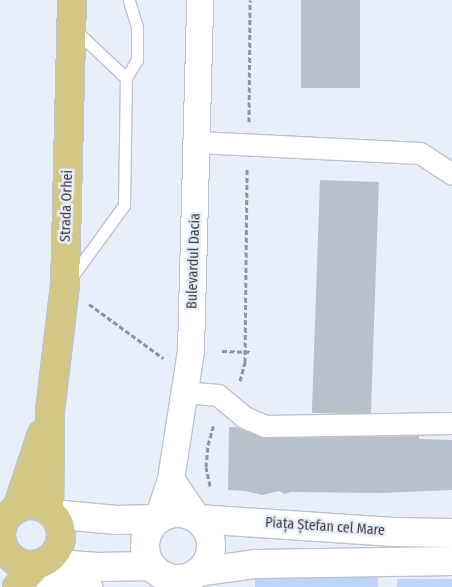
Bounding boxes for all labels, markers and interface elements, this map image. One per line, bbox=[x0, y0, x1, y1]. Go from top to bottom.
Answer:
street label: Strada Orhei bbox=[57, 170, 77, 242]
street label: Bulevardul Dacia bbox=[184, 213, 204, 309]
street label: Piața Ștefan cel Mare bbox=[265, 514, 385, 540]

